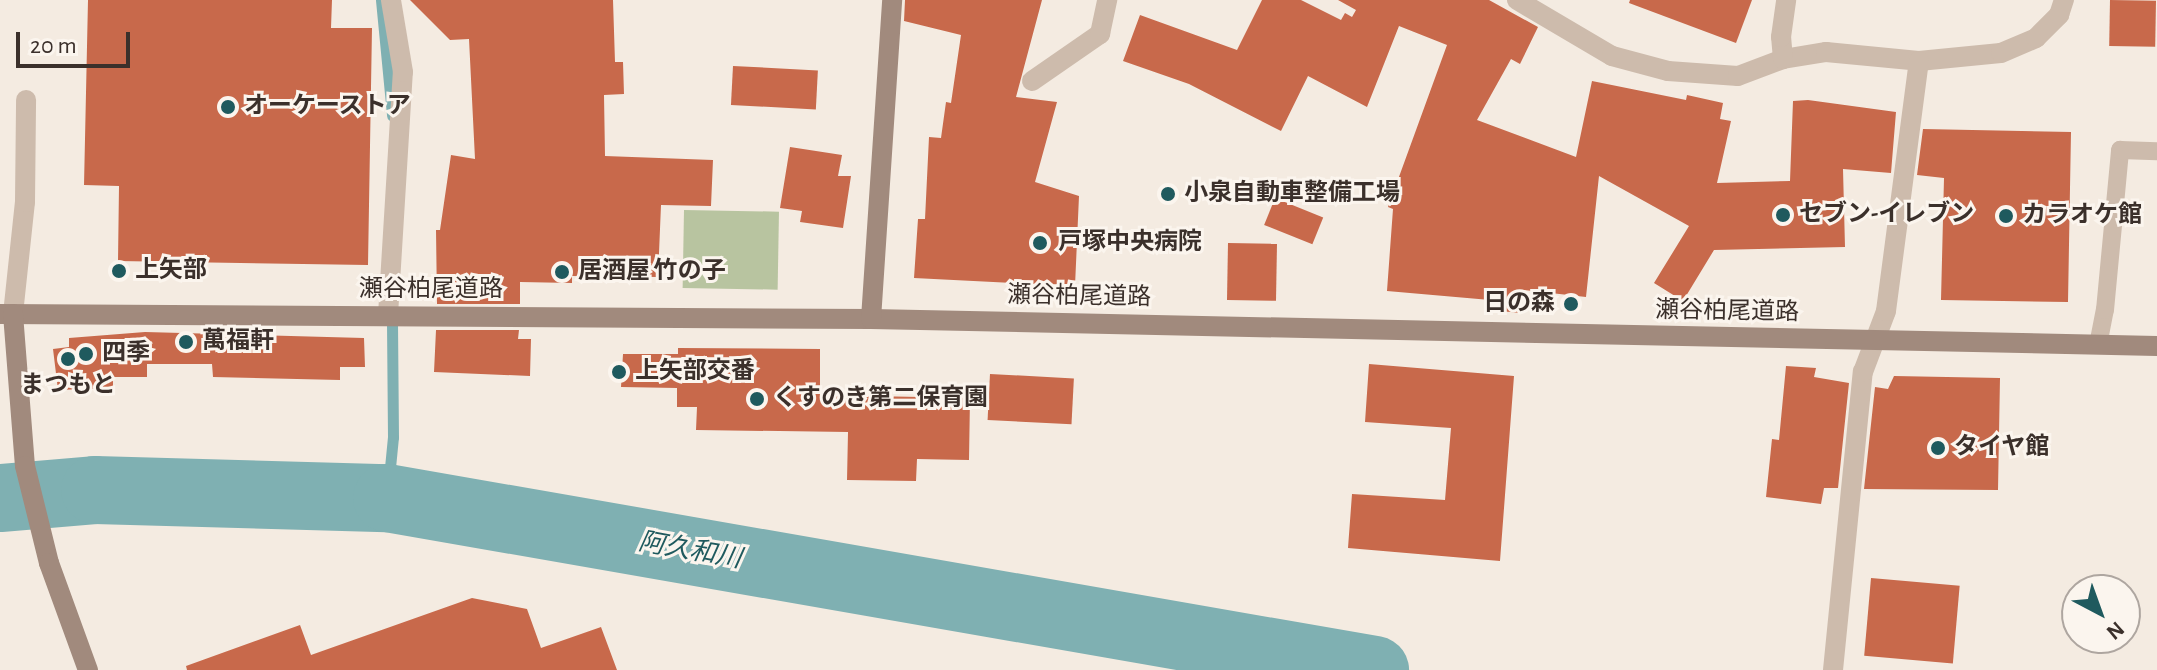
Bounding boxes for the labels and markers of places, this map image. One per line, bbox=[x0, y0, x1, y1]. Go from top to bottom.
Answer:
place label: オーケーストア bbox=[244, 93, 412, 121]
marker: オーケーストア bbox=[219, 98, 237, 116]
place label: 小泉自動車整備工場 bbox=[1184, 180, 1400, 208]
marker: 小泉自動車整備工場 bbox=[1159, 185, 1177, 203]
place label: セブン-イレブン bbox=[1799, 201, 1974, 229]
place label: カラオケ館 bbox=[2022, 202, 2142, 230]
marker: セブン-イレブン bbox=[1774, 206, 1792, 224]
marker: カラオケ館 bbox=[1997, 207, 2015, 225]
place label: 戸塚中央病院 bbox=[1058, 229, 1202, 257]
marker: 戸塚中央病院 bbox=[1029, 232, 1051, 254]
place label: 上矢部 bbox=[135, 257, 207, 285]
place label: 居酒屋 竹の子 bbox=[578, 258, 726, 286]
marker: 上矢部 bbox=[110, 262, 128, 280]
marker: 居酒屋 竹の子 bbox=[553, 263, 571, 281]
place label: 日の森 bbox=[1483, 290, 1555, 318]
marker: 日の森 bbox=[1562, 295, 1580, 313]
place label: 萬福軒 bbox=[202, 328, 274, 356]
marker: 萬福軒 bbox=[177, 333, 195, 351]
place label: 四季 bbox=[102, 340, 150, 368]
marker: 四季 bbox=[77, 345, 95, 363]
marker: まつもと bbox=[59, 350, 77, 368]
place label: 上矢部交番 bbox=[635, 358, 755, 386]
marker: 上矢部交番 bbox=[610, 363, 628, 381]
place label: まつもと bbox=[20, 372, 116, 400]
place label: くすのき第二保育園 bbox=[773, 385, 989, 413]
marker: くすのき第二保育園 bbox=[748, 390, 766, 408]
place label: タイヤ館 bbox=[1954, 434, 2050, 462]
marker: タイヤ館 bbox=[1929, 439, 1947, 457]

